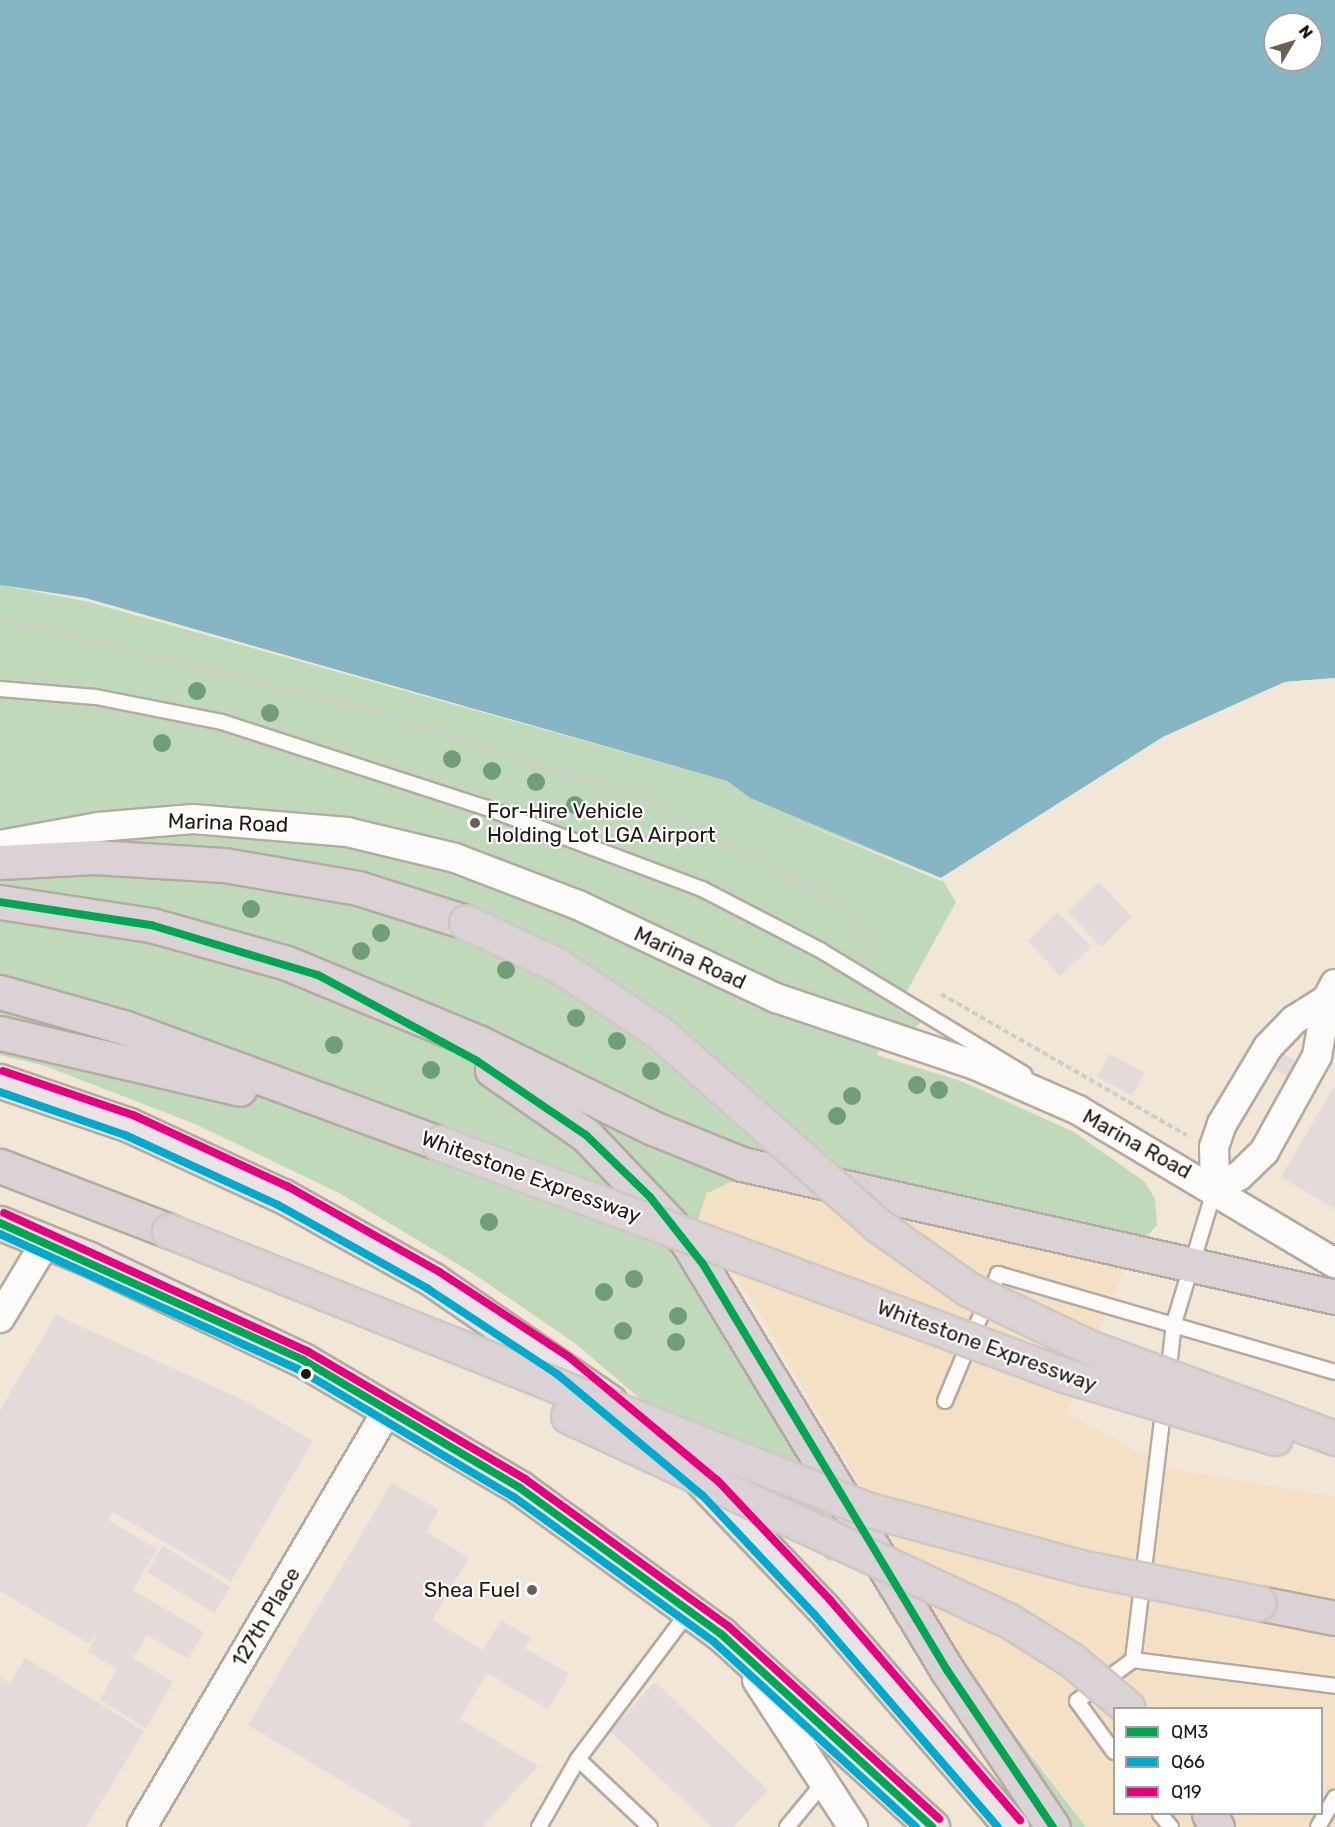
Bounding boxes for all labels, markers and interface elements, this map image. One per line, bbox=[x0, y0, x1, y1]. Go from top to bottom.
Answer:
north arrow bbox=[1263, 12, 1323, 72]
text: N bbox=[1295, 21, 1317, 42]
place label: For-Hire Vehicle Holding Lot LGA Airport bbox=[487, 798, 717, 848]
street label: Marina Road bbox=[167, 808, 289, 838]
marker: For-Hire Vehicle Holding Lot LGA Airport bbox=[468, 816, 482, 830]
street label: Marina Road bbox=[630, 921, 750, 995]
street label: Marina Road bbox=[1078, 1104, 1196, 1184]
street label: Whitestone Expressway bbox=[418, 1125, 644, 1229]
street label: Whitestone Expressway bbox=[874, 1294, 1100, 1398]
unlabelled marker bbox=[300, 1368, 312, 1380]
street label: 127th Place bbox=[226, 1563, 306, 1671]
place label: Shea Fuel bbox=[424, 1577, 520, 1603]
marker: Shea Fuel bbox=[525, 1583, 539, 1597]
legend bbox=[1113, 1707, 1323, 1815]
text: QM3 bbox=[1171, 1721, 1208, 1743]
text: Q66 bbox=[1171, 1751, 1205, 1773]
text: Q19 bbox=[1171, 1781, 1202, 1803]

